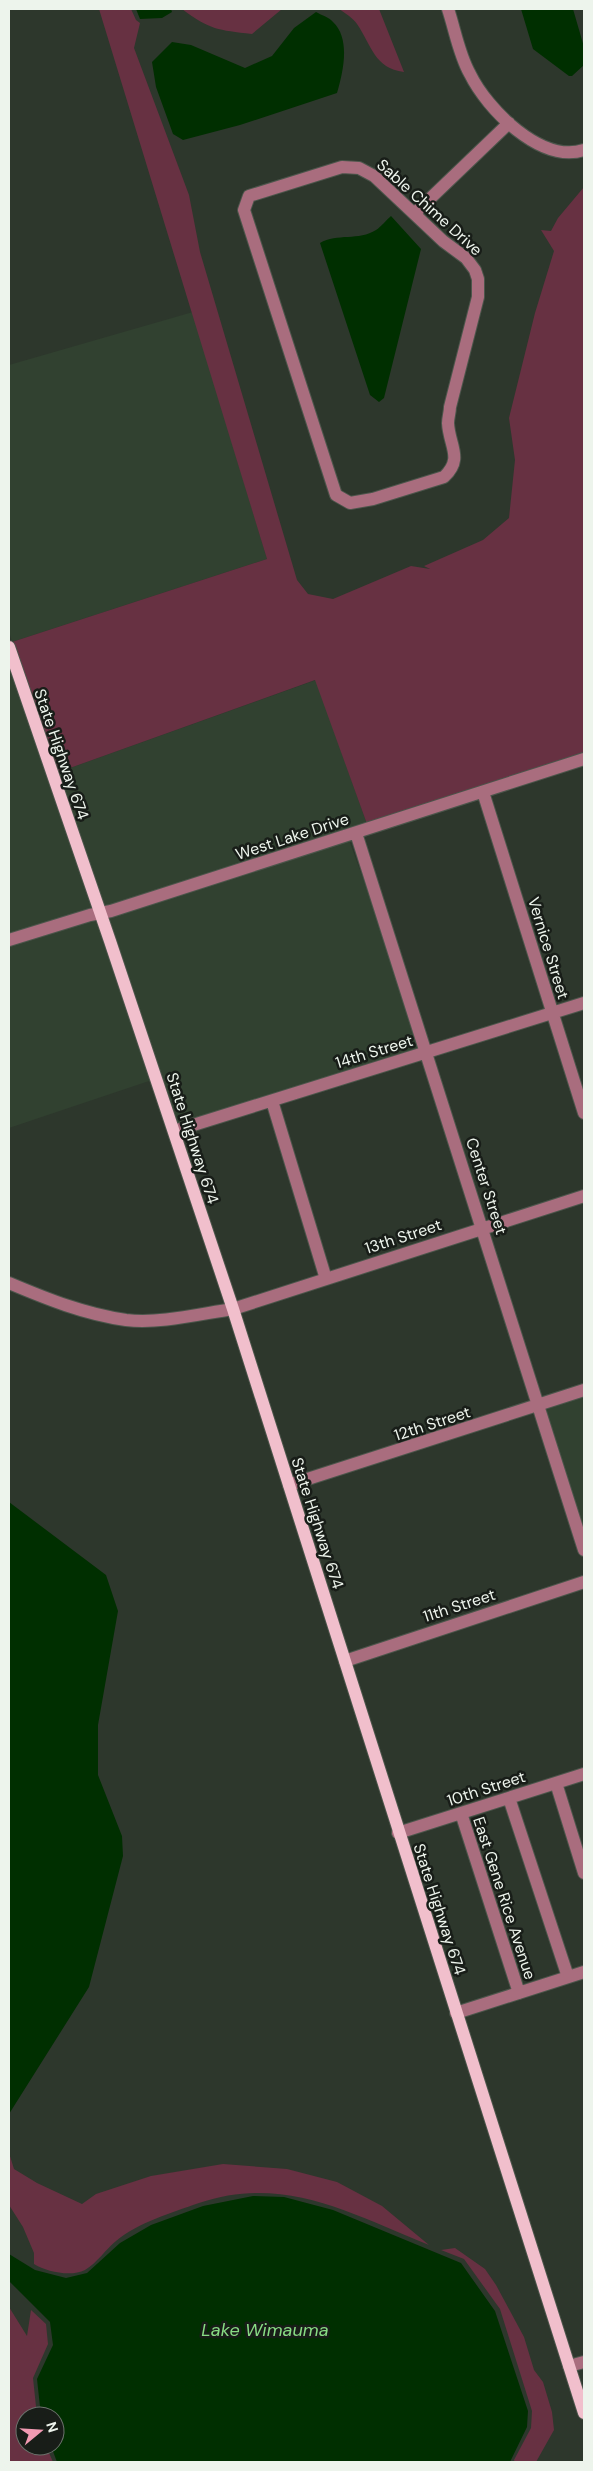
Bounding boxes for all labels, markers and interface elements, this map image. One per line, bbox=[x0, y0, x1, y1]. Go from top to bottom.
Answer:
street label: Sable Chime Drive bbox=[373, 154, 487, 260]
street label: State Highway 674 bbox=[29, 686, 94, 823]
street label: West Lake Drive bbox=[233, 808, 351, 865]
street label: Vernice Street bbox=[523, 895, 574, 1002]
street label: 14th Street bbox=[333, 1030, 415, 1073]
street label: State Highway 674 bbox=[161, 1070, 224, 1207]
street label: Center Street bbox=[461, 1135, 512, 1237]
street label: 13th Street bbox=[362, 1214, 444, 1259]
street label: 12th Street bbox=[391, 1401, 473, 1446]
street label: State Highway 674 bbox=[286, 1455, 349, 1592]
street label: 11th Street bbox=[420, 1584, 498, 1627]
street label: 10th Street bbox=[444, 1766, 528, 1811]
street label: East Gene Rice Avenue bbox=[468, 1814, 541, 1982]
street label: State Highway 674 bbox=[408, 1841, 471, 1978]
water label: Lake Wimauma bbox=[201, 2318, 329, 2342]
north arrow bbox=[15, 2406, 65, 2456]
text: N bbox=[42, 2419, 63, 2435]

